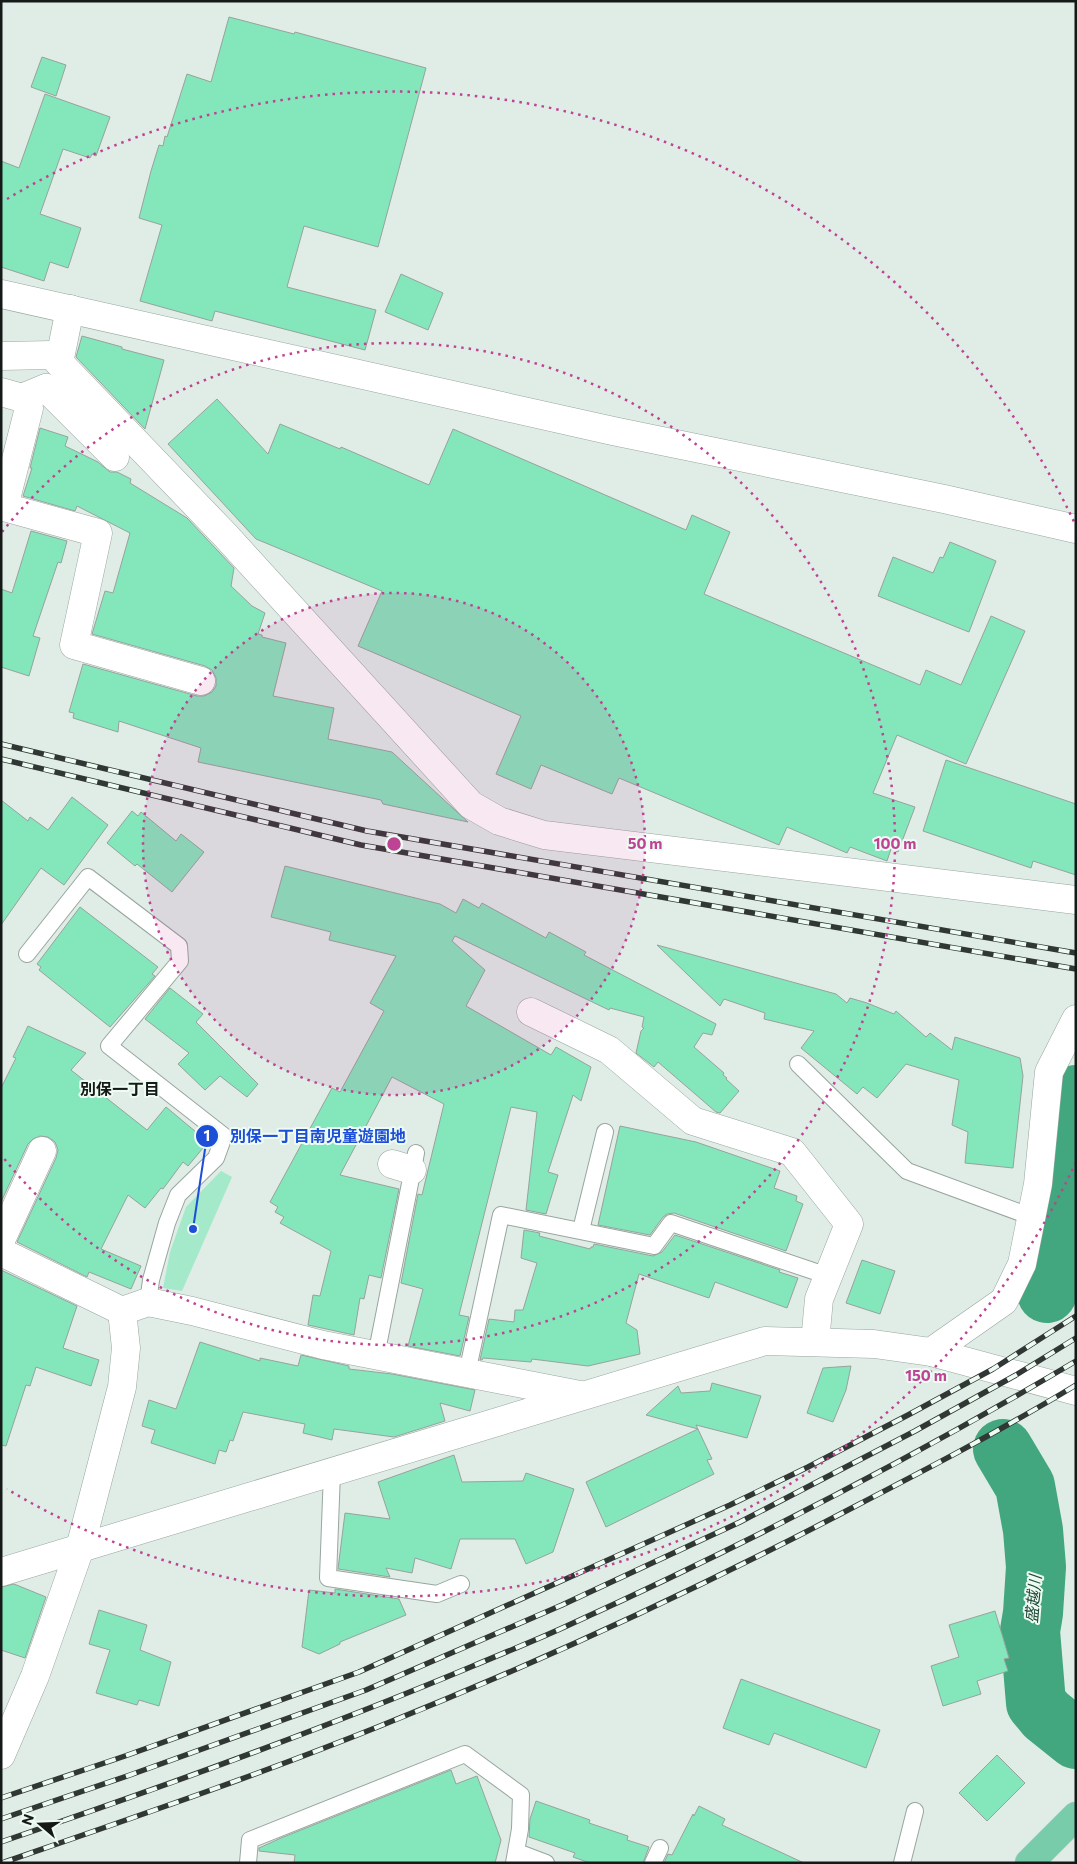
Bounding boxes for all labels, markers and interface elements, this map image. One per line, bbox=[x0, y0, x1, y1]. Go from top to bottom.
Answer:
text: 50 m bbox=[628, 834, 662, 852]
text: 100 m bbox=[874, 834, 916, 852]
centre of rings bbox=[385, 835, 403, 853]
district label: 別保一丁目 bbox=[80, 1079, 160, 1098]
callout: 別保一丁目南児童遊園地 bbox=[195, 1121, 416, 1152]
text: 1 bbox=[204, 1126, 210, 1144]
text: 別保一丁目南児童遊園地 bbox=[230, 1126, 406, 1145]
text: 150 m bbox=[905, 1366, 947, 1384]
water label: 盛越川 bbox=[1021, 1572, 1044, 1624]
north arrow bbox=[15, 1799, 65, 1849]
text: N bbox=[17, 1812, 37, 1827]

